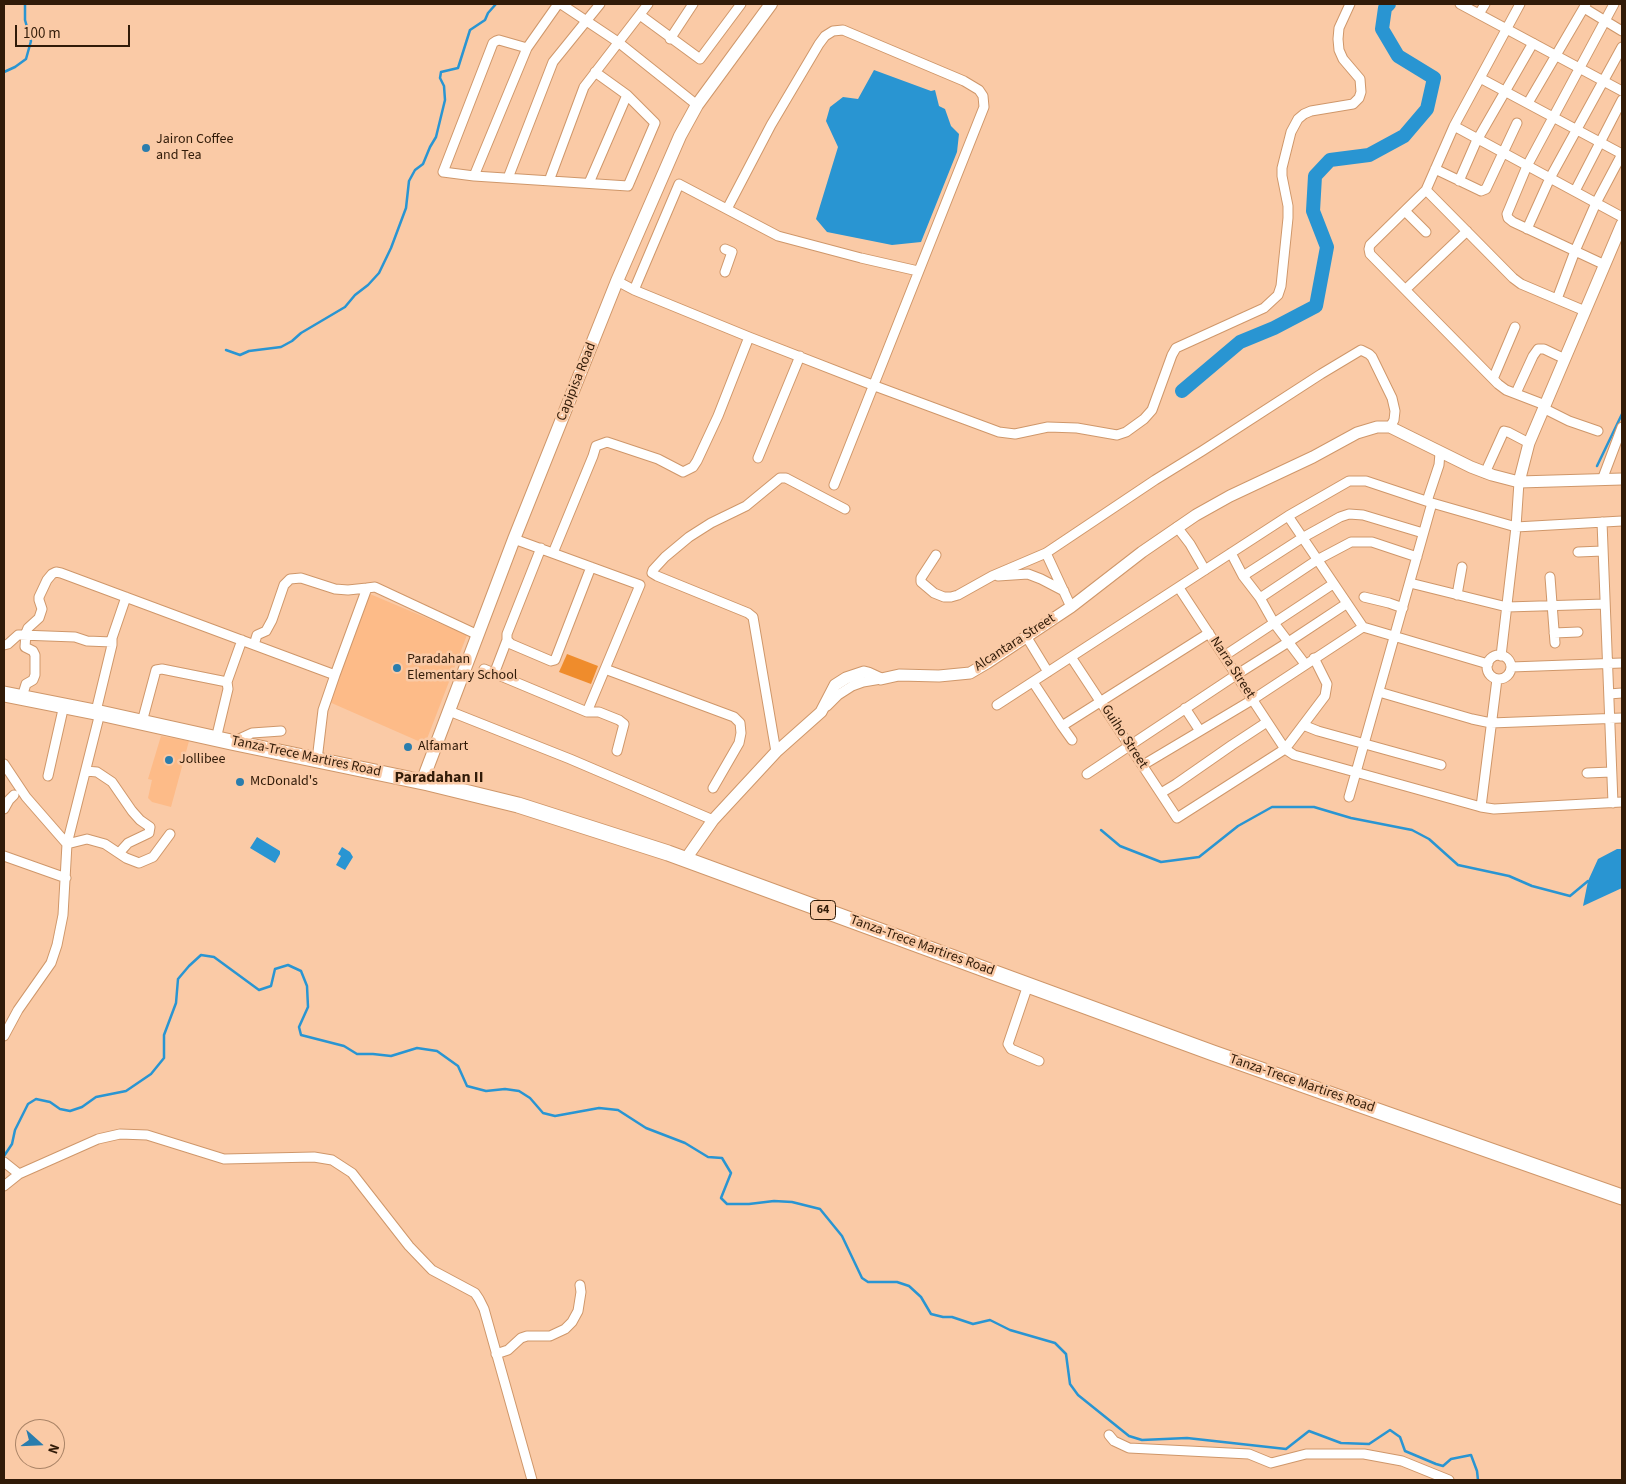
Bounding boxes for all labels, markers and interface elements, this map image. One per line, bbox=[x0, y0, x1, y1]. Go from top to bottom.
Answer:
scale bar bbox=[18, 15, 132, 47]
text: 100 m bbox=[23, 23, 61, 44]
place label: Jairon Coffee and Tea bbox=[156, 132, 233, 164]
marker: Jairon Coffee and Tea bbox=[140, 142, 152, 154]
street label: Capipisa Road bbox=[554, 340, 600, 424]
street label: Alcantara Street bbox=[971, 611, 1059, 675]
street label: Narra Street bbox=[1206, 634, 1258, 702]
place label: Paradahan Elementary School bbox=[407, 652, 517, 684]
marker: Paradahan Elementary School bbox=[391, 662, 403, 674]
street label: Guiho Street bbox=[1097, 702, 1151, 772]
street label: Tanza-Trece Martires Road bbox=[230, 733, 382, 781]
place label: Alfamart bbox=[418, 739, 468, 755]
marker: Alfamart bbox=[402, 741, 414, 753]
place label: Jollibee bbox=[179, 752, 226, 768]
marker: Jollibee bbox=[163, 754, 175, 766]
district label: Paradahan II bbox=[395, 768, 483, 788]
place label: McDonald's bbox=[250, 774, 318, 790]
marker: McDonald's bbox=[234, 776, 246, 788]
road number: 64 bbox=[810, 900, 836, 920]
street label: Tanza-Trece Martires Road bbox=[847, 912, 997, 980]
street label: Tanza-Trece Martires Road bbox=[1227, 1051, 1377, 1117]
north arrow bbox=[15, 1419, 65, 1469]
text: N bbox=[42, 1441, 64, 1457]

